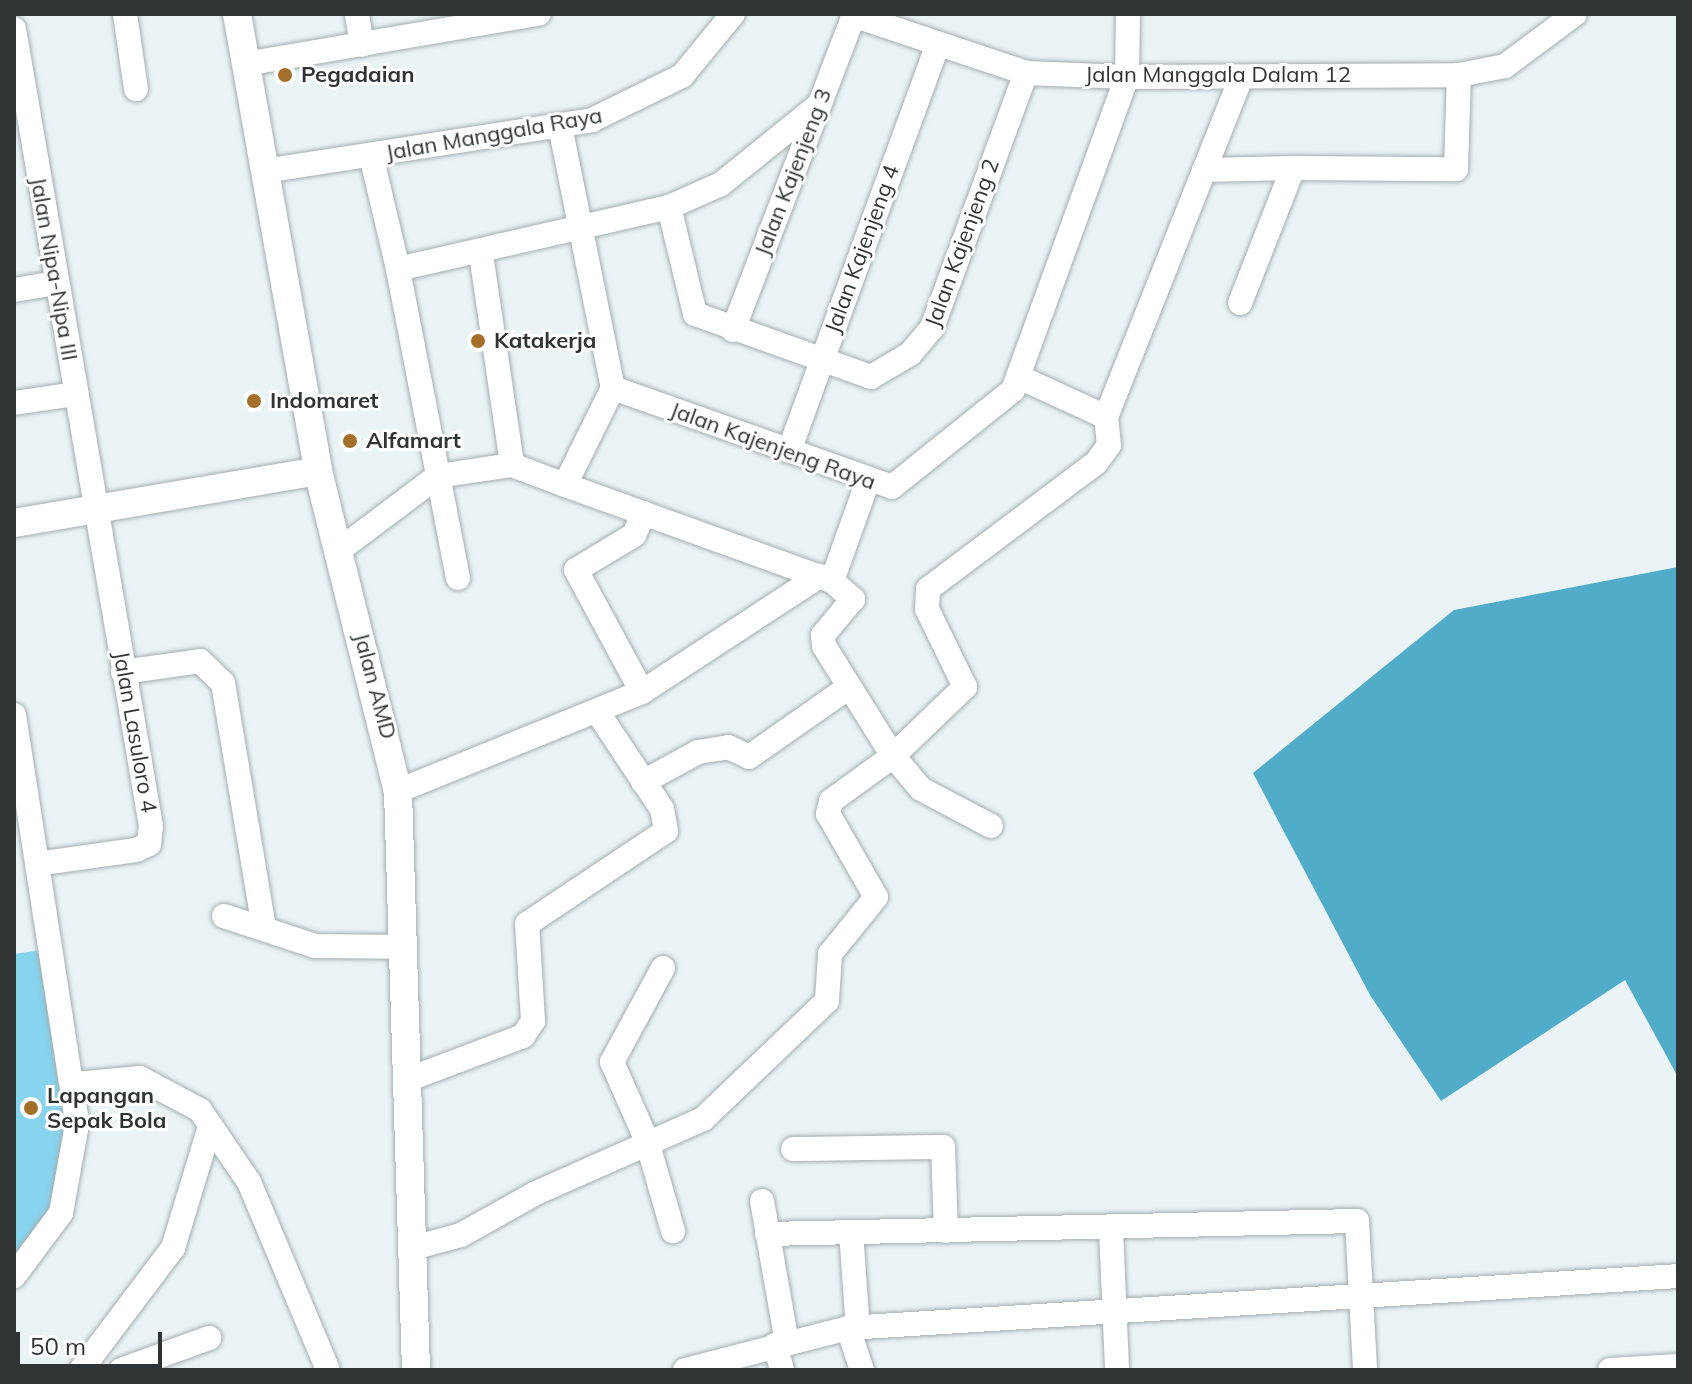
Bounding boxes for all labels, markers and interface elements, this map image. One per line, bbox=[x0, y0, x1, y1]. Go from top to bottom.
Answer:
place label: Pegadaian bbox=[301, 62, 414, 88]
street label: Jalan Manggala Dalam 12 bbox=[1085, 62, 1351, 88]
marker: Pegadaian bbox=[276, 66, 294, 84]
street label: Jalan Kajenjeng 3 bbox=[749, 85, 837, 259]
street label: Jalan Manggala Raya bbox=[384, 102, 604, 166]
street label: Jalan Kajenjeng 2 bbox=[919, 155, 1005, 331]
street label: Jalan Kajenjeng 4 bbox=[819, 161, 905, 337]
street label: Jalan Nipa-Nipa III bbox=[25, 175, 83, 363]
place label: Katakerja bbox=[494, 328, 596, 354]
marker: Katakerja bbox=[469, 332, 487, 350]
place label: Indomaret bbox=[270, 388, 378, 414]
marker: Indomaret bbox=[245, 392, 263, 410]
street label: Jalan Kajenjeng Raya bbox=[667, 397, 879, 495]
place label: Alfamart bbox=[366, 428, 461, 454]
marker: Alfamart bbox=[341, 432, 359, 450]
street label: Jalan AMD bbox=[348, 630, 402, 742]
street label: Jalan Lasuloro 4 bbox=[108, 649, 162, 815]
place label: Lapangan Sepak Bola bbox=[47, 1082, 166, 1134]
marker: Lapangan Sepak Bola bbox=[22, 1099, 40, 1117]
scale bar bbox=[20, 1316, 166, 1366]
text: 50 m bbox=[30, 1331, 86, 1361]

